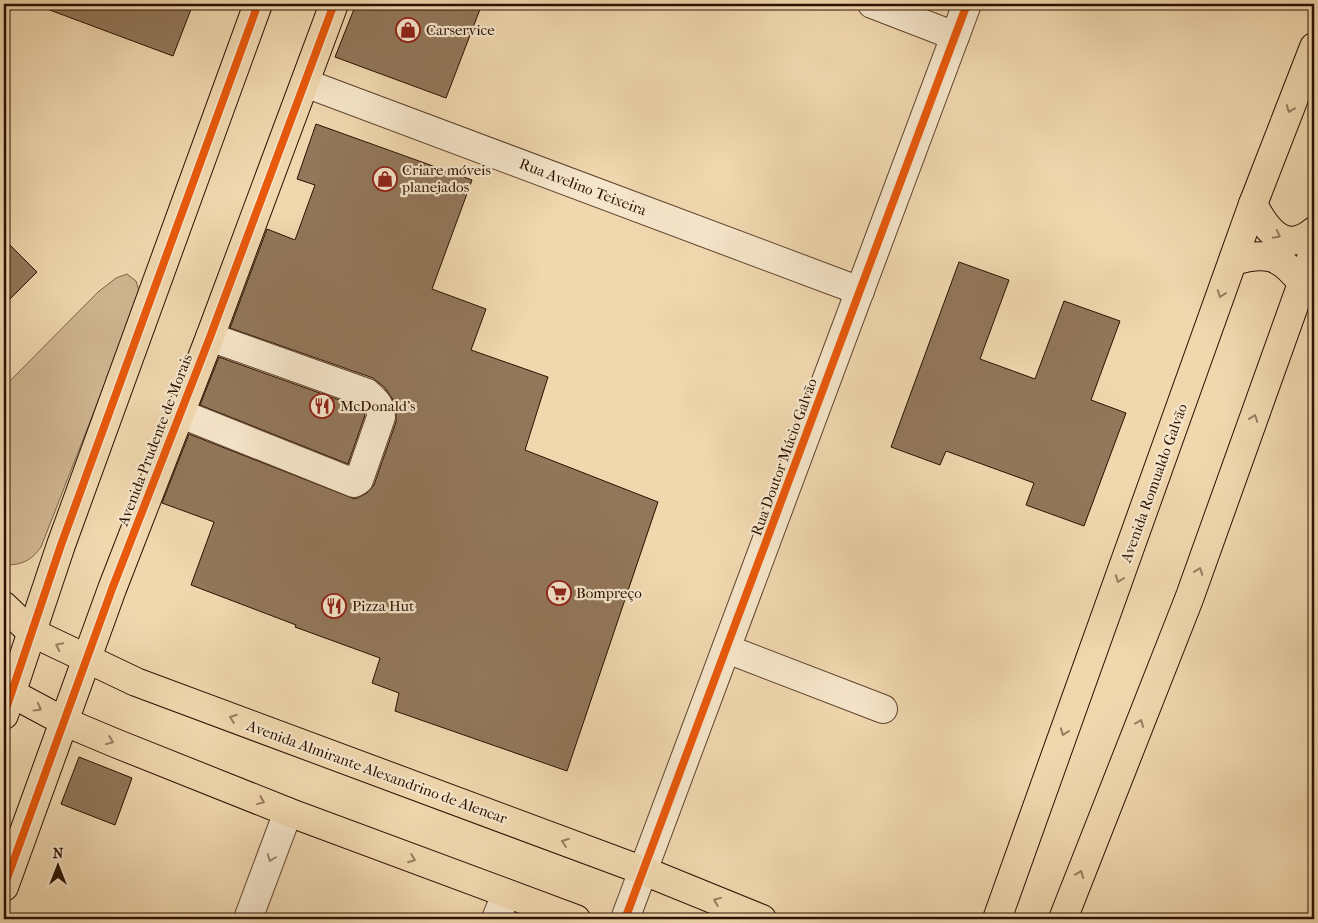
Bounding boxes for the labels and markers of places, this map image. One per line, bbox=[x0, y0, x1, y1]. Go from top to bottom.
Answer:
shop icon: Carservice bbox=[395, 17, 421, 43]
place label: Carservice bbox=[426, 21, 495, 39]
place label: Criare móveis planejados bbox=[401, 161, 492, 196]
shop icon: Criare móveis planejados bbox=[372, 166, 398, 192]
restaurant icon: McDonald's bbox=[309, 393, 335, 419]
place label: McDonald's bbox=[340, 397, 416, 415]
supermarket icon: Bompreço bbox=[546, 580, 572, 606]
place label: Bompreço bbox=[576, 584, 642, 602]
restaurant icon: Pizza Hut bbox=[321, 593, 347, 619]
place label: Pizza Hut bbox=[352, 597, 415, 615]

